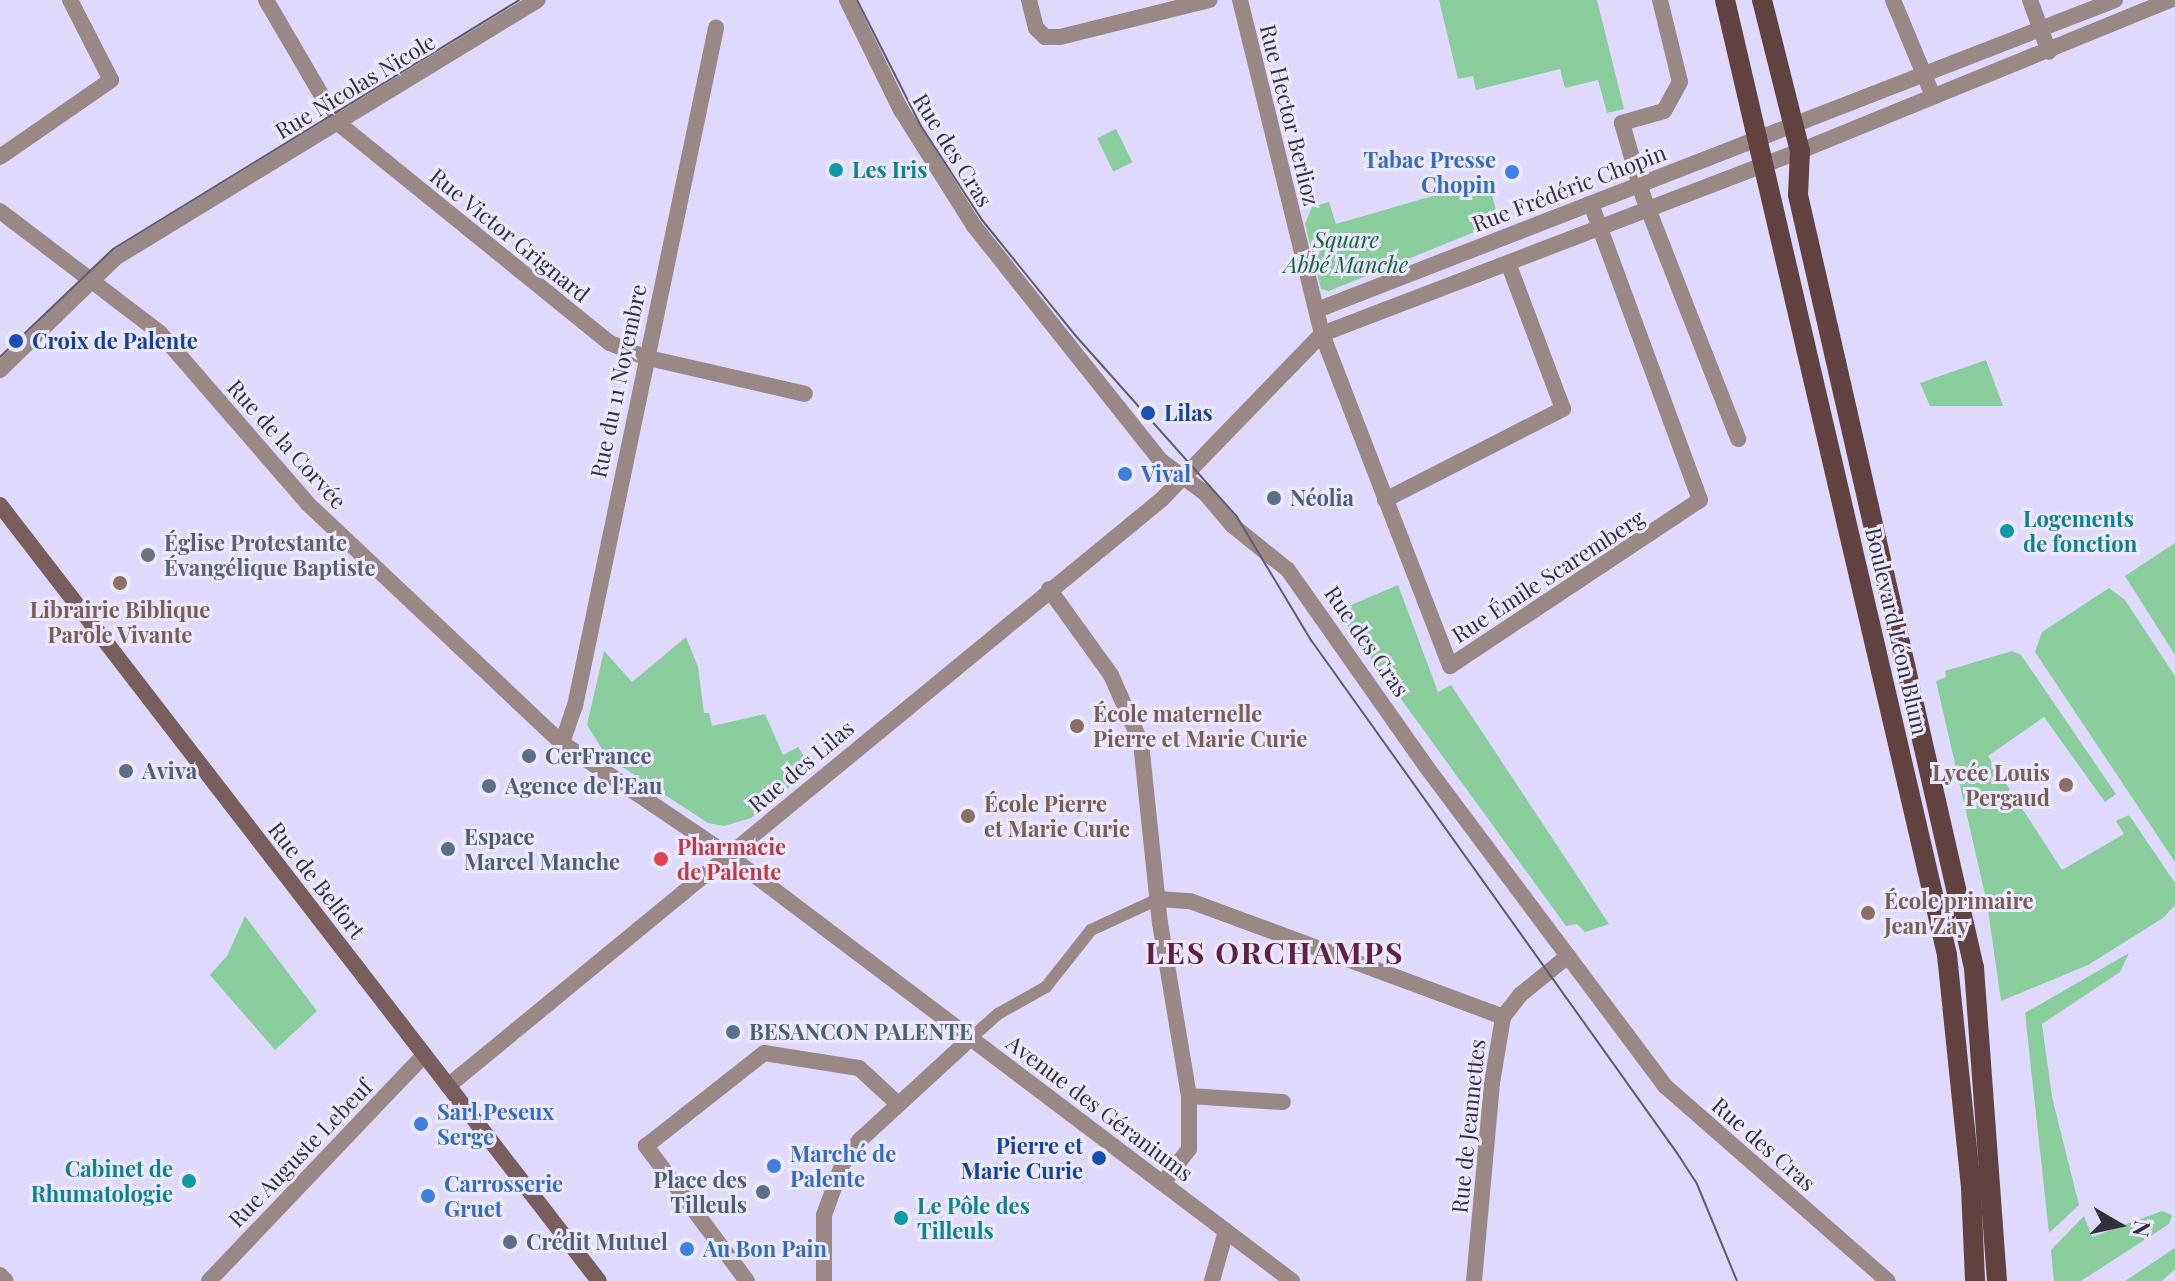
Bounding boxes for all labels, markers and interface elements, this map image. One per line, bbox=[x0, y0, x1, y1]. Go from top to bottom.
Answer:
street label: Rue Hector Berlioz bbox=[1255, 21, 1325, 209]
street label: Rue Nicolas Nicole bbox=[270, 28, 440, 144]
street label: Rue des Cras bbox=[908, 88, 998, 212]
street label: Rue Frédéric Chopin bbox=[1468, 139, 1670, 237]
place label: Tabac Presse Chopin bbox=[1364, 146, 1496, 198]
place label: Les Iris bbox=[852, 157, 927, 183]
marker: Les Iris bbox=[827, 161, 845, 179]
street label: Rue Victor Grignard bbox=[424, 162, 596, 308]
marker: Tabac Presse Chopin bbox=[1503, 163, 1521, 181]
park label: Square Abbé Manche bbox=[1284, 226, 1408, 278]
street label: Rue du 11 Novembre bbox=[585, 282, 651, 480]
place label: Croix de Palente bbox=[32, 328, 198, 354]
marker: Croix de Palente bbox=[7, 332, 25, 350]
street label: Rue de la Corvée bbox=[222, 374, 352, 514]
place label: Lilas bbox=[1164, 400, 1213, 426]
marker: Lilas bbox=[1139, 404, 1157, 422]
place label: Vival bbox=[1141, 461, 1191, 487]
marker: Vival bbox=[1116, 465, 1134, 483]
place label: Néolia bbox=[1290, 485, 1354, 511]
marker: Néolia bbox=[1265, 489, 1283, 507]
street label: Rue Émile Scaremberg bbox=[1447, 504, 1649, 648]
place label: Logements de fonction bbox=[2023, 505, 2137, 556]
marker: Logements de fonction bbox=[1998, 522, 2016, 540]
street label: Boulevard Léon Blum bbox=[1860, 525, 1934, 737]
place label: Église Protestante Évangélique Baptiste bbox=[164, 529, 376, 580]
marker: Église Protestante Évangélique Baptiste bbox=[139, 546, 157, 564]
marker: Librairie Biblique Parole Vivante bbox=[111, 574, 129, 592]
street label: Rue des Cras bbox=[1319, 581, 1415, 701]
place label: Librairie Biblique Parole Vivante bbox=[30, 596, 210, 648]
place label: École maternelle Pierre et Marie Curie bbox=[1093, 700, 1308, 752]
street label: Rue des Lilas bbox=[743, 714, 859, 818]
marker: École maternelle Pierre et Marie Curie bbox=[1068, 717, 1086, 735]
place label: CerFrance bbox=[545, 743, 652, 769]
marker: CerFrance bbox=[520, 747, 538, 765]
place label: Aviva bbox=[142, 758, 197, 784]
place label: Lycée Louis Pergaud bbox=[1932, 759, 2050, 810]
marker: Aviva bbox=[117, 762, 135, 780]
place label: Agence de l'Eau bbox=[505, 773, 663, 799]
marker: Lycée Louis Pergaud bbox=[2057, 776, 2075, 794]
marker: Agence de l'Eau bbox=[480, 777, 498, 795]
place label: École Pierre et Marie Curie bbox=[984, 790, 1130, 842]
marker: École Pierre et Marie Curie bbox=[959, 807, 977, 825]
street label: Rue de Belfort bbox=[263, 816, 371, 944]
place label: Espace Marcel Manche bbox=[464, 823, 620, 874]
place label: Pharmacie de Palente bbox=[677, 833, 786, 884]
marker: Espace Marcel Manche bbox=[439, 840, 457, 858]
marker: Pharmacie de Palente bbox=[652, 850, 670, 868]
place label: École primaire Jean Zay bbox=[1884, 887, 2034, 938]
marker: École primaire Jean Zay bbox=[1859, 904, 1877, 922]
district label: LES ORCHAMPS bbox=[1145, 934, 1405, 970]
place label: BESANCON PALENTE bbox=[749, 1019, 973, 1045]
marker: BESANCON PALENTE bbox=[724, 1023, 742, 1041]
street label: Avenue des Géraniums bbox=[1002, 1029, 1198, 1187]
street label: Rue de Jeannettes bbox=[1446, 1038, 1490, 1214]
street label: Rue Auguste Lebeuf bbox=[222, 1073, 378, 1233]
street label: Rue des Cras bbox=[1707, 1092, 1821, 1196]
place label: Sarl Peseux Serge bbox=[437, 1098, 554, 1150]
marker: Sarl Peseux Serge bbox=[412, 1115, 430, 1133]
place label: Pierre et Marie Curie bbox=[961, 1132, 1083, 1184]
place label: Marché de Palente bbox=[790, 1140, 896, 1192]
marker: Pierre et Marie Curie bbox=[1090, 1149, 1108, 1167]
place label: Cabinet de Rhumatologie bbox=[31, 1155, 173, 1206]
marker: Marché de Palente bbox=[765, 1157, 783, 1175]
place label: Place des Tilleuls bbox=[653, 1166, 747, 1218]
place label: Carrosserie Gruet bbox=[444, 1170, 563, 1222]
marker: Cabinet de Rhumatologie bbox=[180, 1172, 198, 1190]
marker: Place des Tilleuls bbox=[754, 1183, 772, 1201]
north arrow bbox=[2079, 1185, 2159, 1265]
marker: Carrosserie Gruet bbox=[419, 1187, 437, 1205]
place label: Le Pôle des Tilleuls bbox=[917, 1192, 1030, 1244]
marker: Le Pôle des Tilleuls bbox=[892, 1209, 910, 1227]
text: N bbox=[2127, 1219, 2159, 1239]
place label: Crédit Mutuel bbox=[526, 1229, 668, 1255]
marker: Crédit Mutuel bbox=[501, 1233, 519, 1251]
place label: Au Bon Pain bbox=[703, 1236, 827, 1262]
marker: Au Bon Pain bbox=[678, 1240, 696, 1258]

